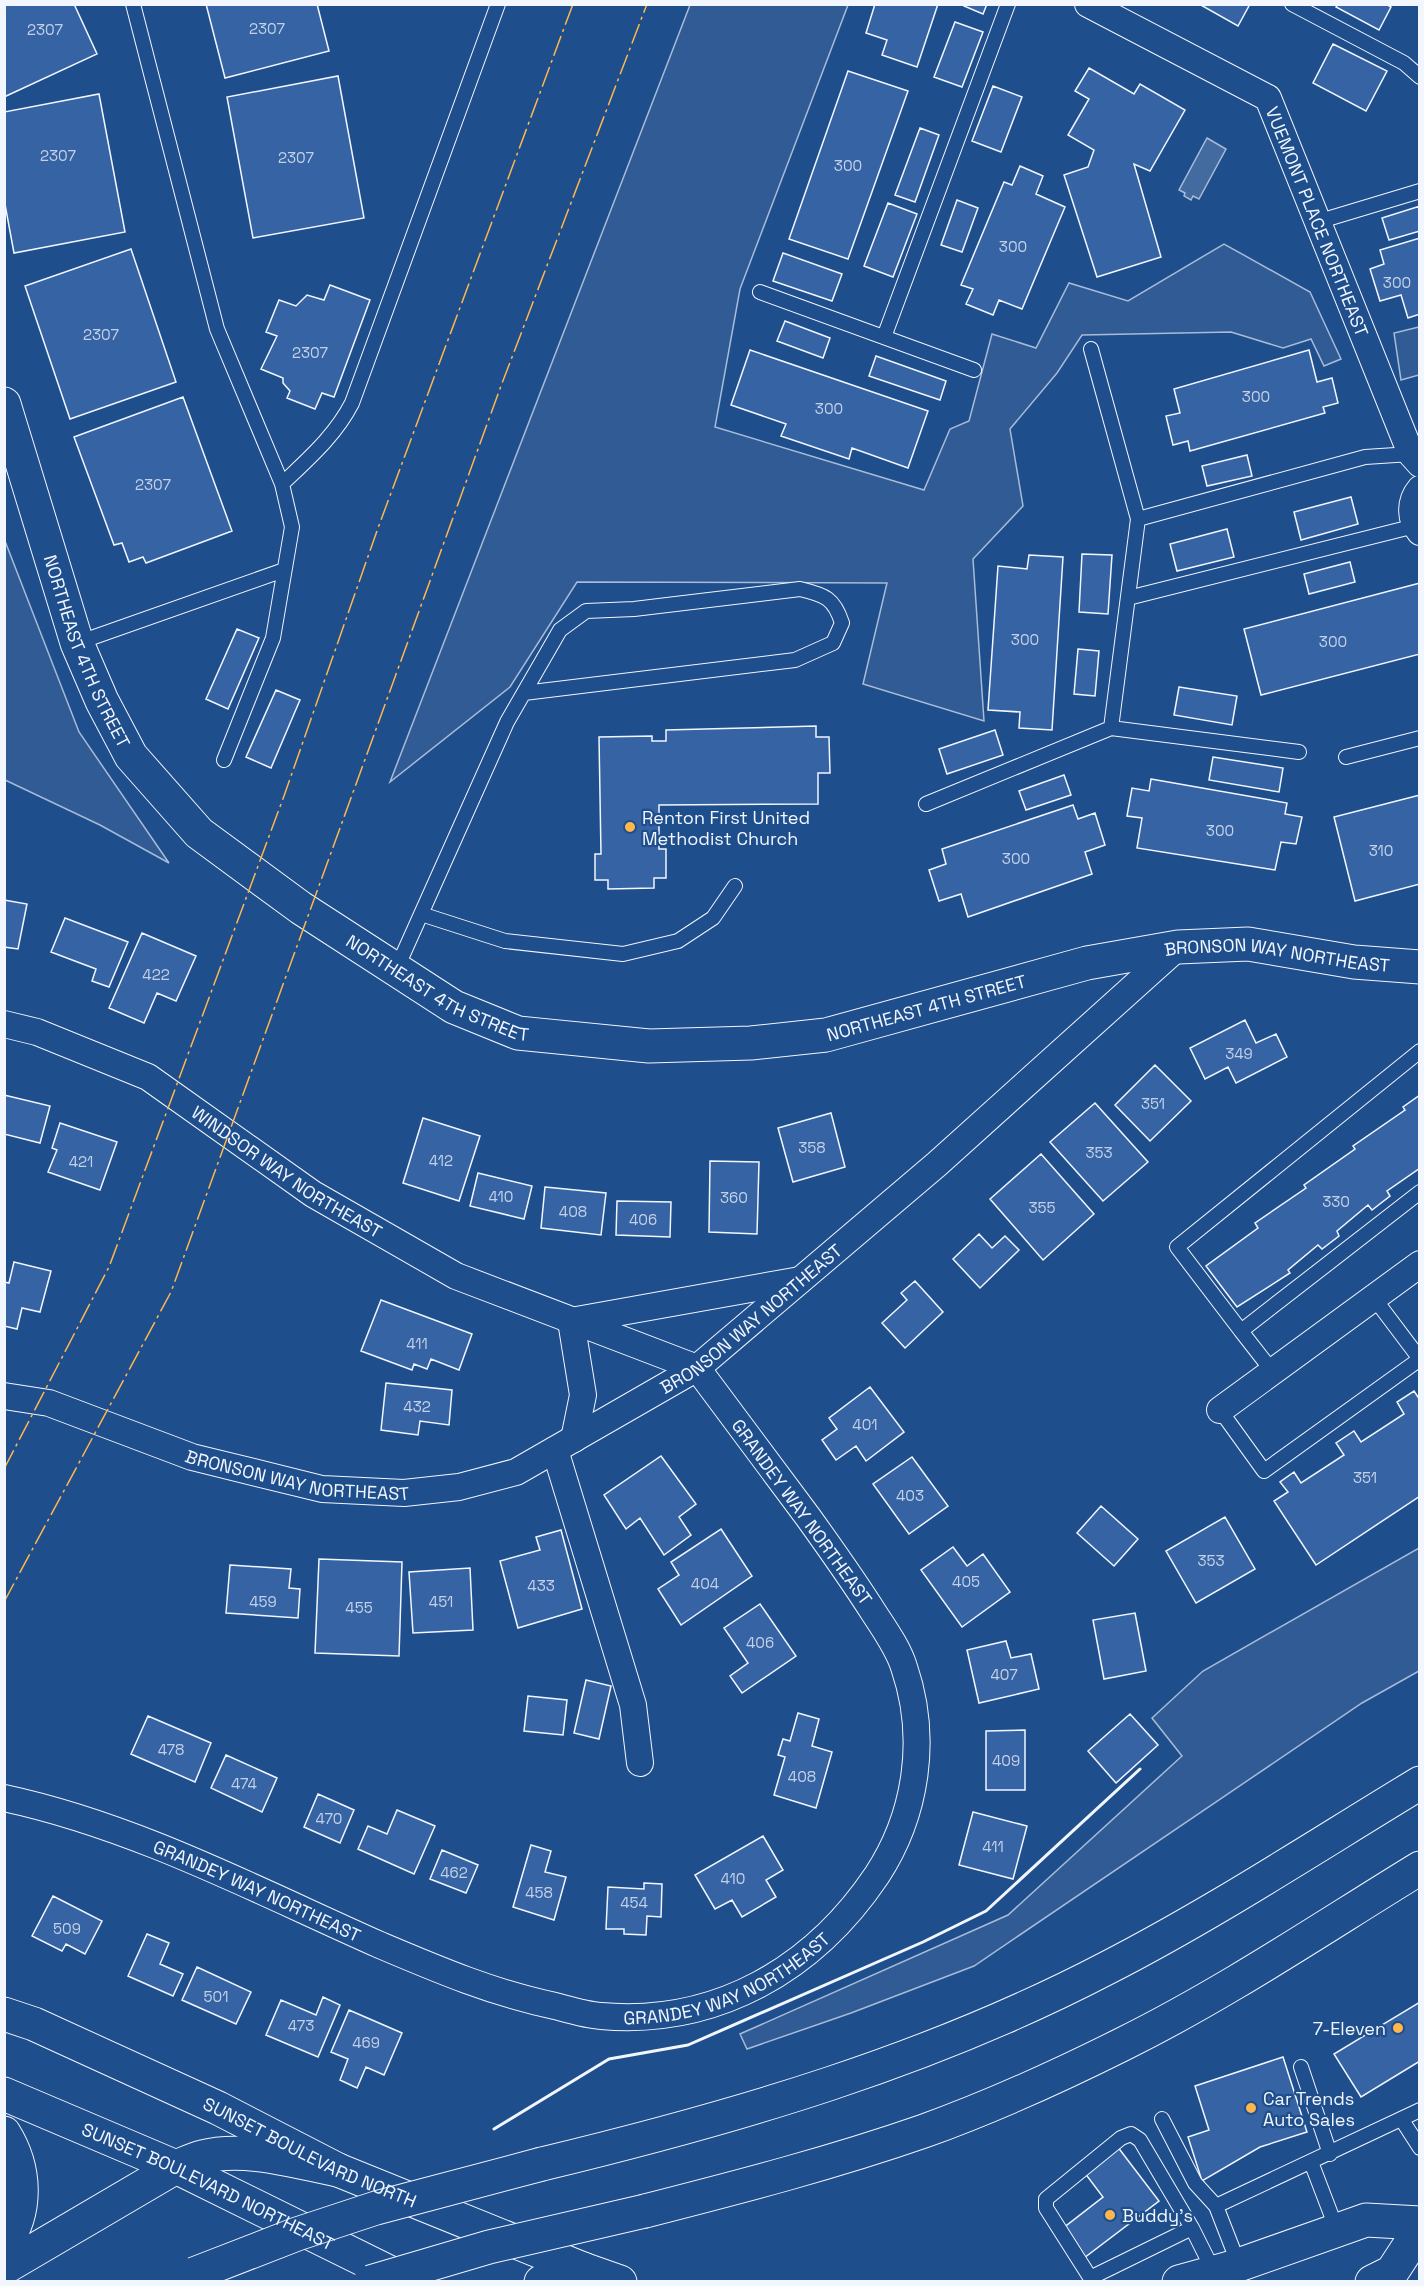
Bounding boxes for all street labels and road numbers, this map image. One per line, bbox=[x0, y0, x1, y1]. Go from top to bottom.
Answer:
street label: VUEMONT PLACE NORTHEAST bbox=[1261, 103, 1374, 340]
street label: NORTHEAST 4TH STREET bbox=[39, 552, 136, 752]
street label: NORTHEAST 4TH STREET bbox=[342, 929, 531, 1046]
street label: BRONSON WAY NORTHEAST bbox=[1162, 932, 1391, 976]
street label: NORTHEAST 4TH STREET bbox=[824, 969, 1029, 1046]
street label: WINDSOR WAY NORTHEAST bbox=[187, 1100, 387, 1243]
street label: BRONSON WAY NORTHEAST bbox=[656, 1238, 847, 1398]
street label: GRANDEY WAY NORTHEAST bbox=[727, 1414, 878, 1610]
street label: BRONSON WAY NORTHEAST bbox=[182, 1444, 411, 1505]
street label: GRANDEY WAY NORTHEAST bbox=[150, 1834, 365, 1947]
street label: GRANDEY WAY NORTHEAST bbox=[623, 1927, 835, 2029]
street label: SUNSET BOULEVARD NORTH bbox=[200, 2091, 420, 2212]
street label: SUNSET BOULEVARD NORTHEAST bbox=[78, 2117, 339, 2255]

